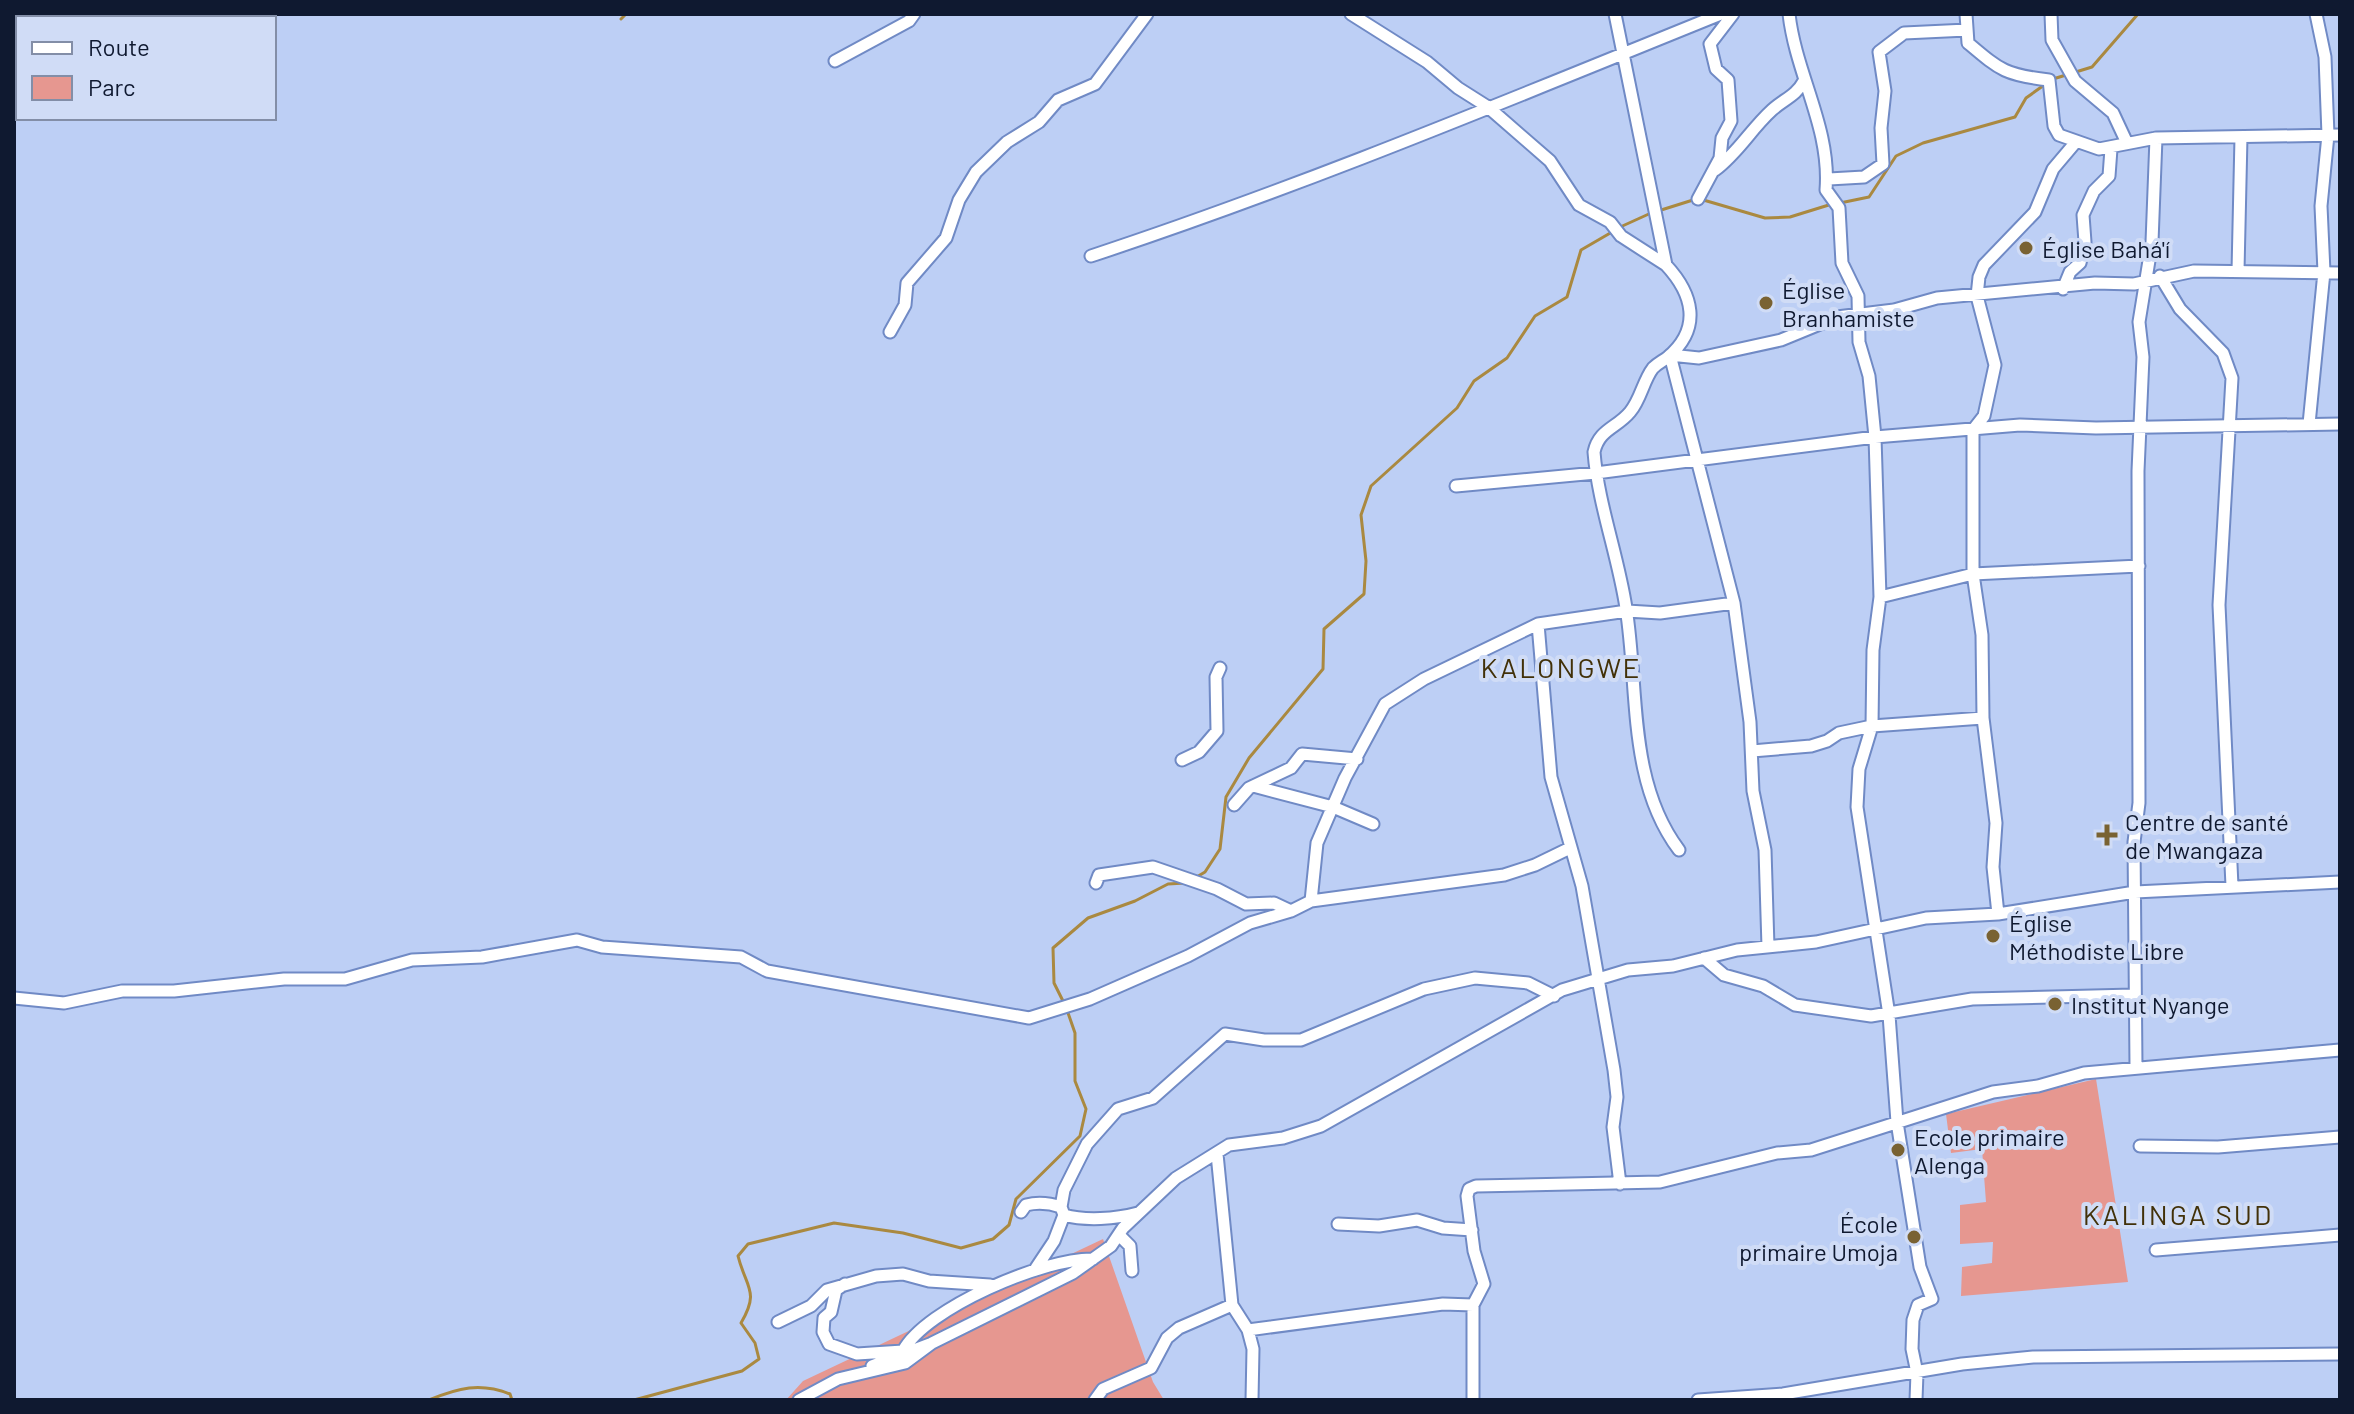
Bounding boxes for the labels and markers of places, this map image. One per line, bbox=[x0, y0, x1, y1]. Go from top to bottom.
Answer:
place label: Église Bahá'í bbox=[2042, 234, 2170, 263]
marker: Église Bahá'í bbox=[2017, 239, 2035, 257]
place label: Église Branhamiste bbox=[1782, 275, 1915, 332]
marker: Église Branhamiste bbox=[1757, 294, 1775, 312]
place label: Centre de santé de Mwangaza bbox=[2125, 807, 2289, 864]
marker: Centre de santé de Mwangaza bbox=[2096, 824, 2118, 846]
place label: Église Méthodiste Libre bbox=[2009, 908, 2184, 965]
marker: Église Méthodiste Libre bbox=[1984, 927, 2002, 945]
place label: Institut Nyange bbox=[2071, 990, 2230, 1019]
marker: Institut Nyange bbox=[2046, 995, 2064, 1013]
place label: Ecole primaire Alenga bbox=[1914, 1122, 2065, 1179]
marker: Ecole primaire Alenga bbox=[1889, 1141, 1907, 1159]
place label: École primaire Umoja bbox=[1739, 1209, 1898, 1266]
marker: École primaire Umoja bbox=[1905, 1228, 1923, 1246]

